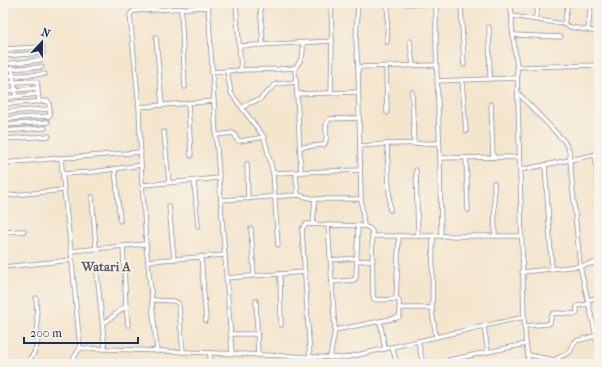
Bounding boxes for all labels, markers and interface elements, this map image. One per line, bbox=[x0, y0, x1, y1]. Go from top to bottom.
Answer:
north arrow bbox=[22, 22, 62, 62]
text: N bbox=[39, 26, 52, 41]
district label: Watari A bbox=[80, 259, 131, 274]
scale bar bbox=[24, 319, 138, 345]
text: 200 m bbox=[30, 326, 62, 340]

